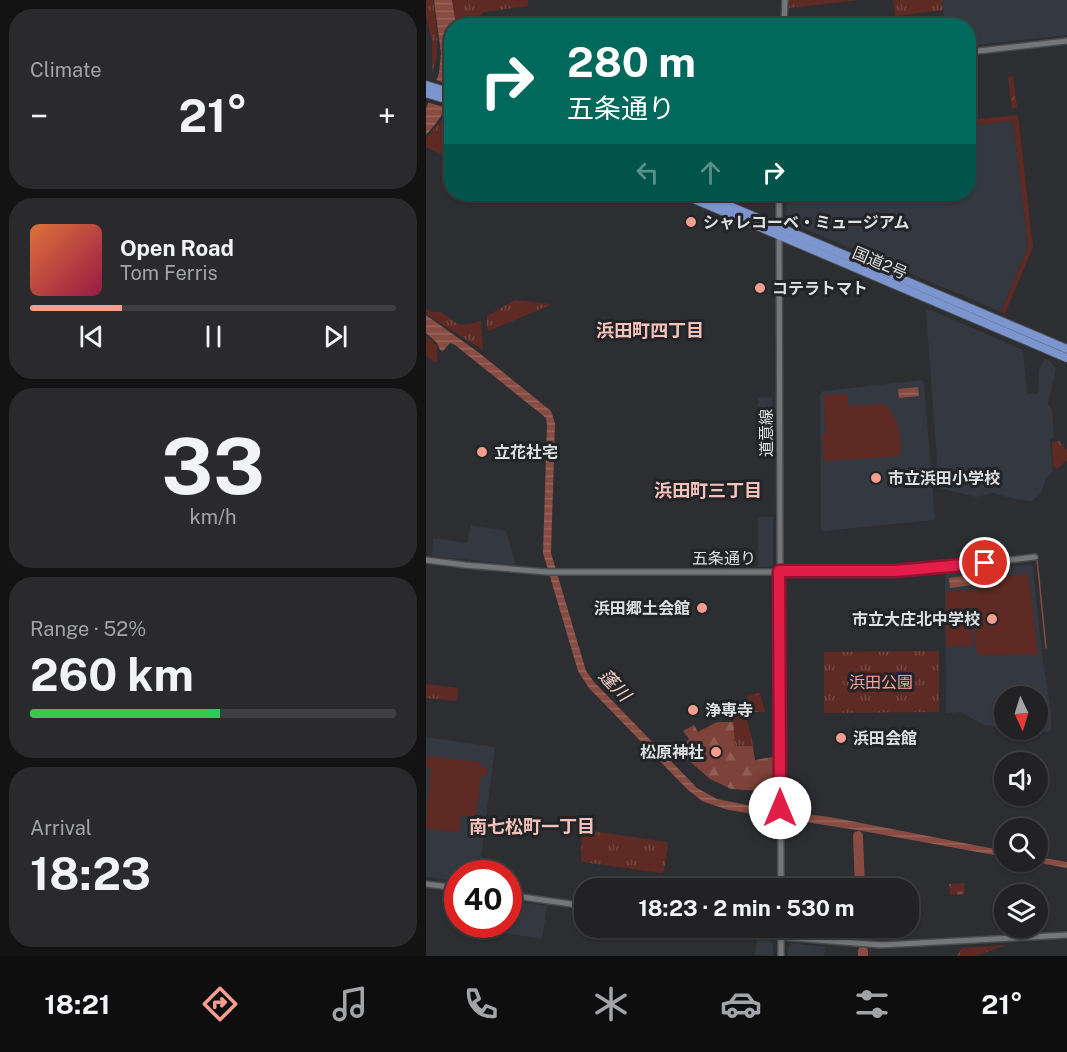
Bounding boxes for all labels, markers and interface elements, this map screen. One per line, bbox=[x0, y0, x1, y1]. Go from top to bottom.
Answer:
text: 280 m bbox=[567, 37, 696, 86]
icon: right bbox=[468, 42, 546, 120]
text: Climate bbox=[30, 58, 102, 82]
text: 21° bbox=[178, 89, 248, 142]
text: 五条通り bbox=[567, 92, 675, 124]
text: − bbox=[30, 97, 48, 135]
text: + bbox=[378, 97, 396, 135]
icon: left bbox=[631, 156, 664, 189]
icon: ahead bbox=[694, 156, 727, 189]
icon: right bbox=[757, 156, 790, 189]
place label: シャレコーベ・ミュージアム bbox=[703, 213, 910, 232]
marker: シャレコーベ・ミュージアム bbox=[684, 215, 698, 229]
text: Open Road bbox=[120, 235, 234, 261]
street label: 国道2号 bbox=[850, 243, 910, 283]
text: Tom Ferris bbox=[120, 261, 218, 285]
place label: コテラトマト bbox=[772, 279, 868, 298]
marker: コテラトマト bbox=[753, 281, 767, 295]
icon: previous bbox=[75, 320, 108, 353]
icon: pause bbox=[197, 320, 230, 353]
icon: next bbox=[319, 320, 352, 353]
district label: 浜田町四丁目 bbox=[596, 320, 704, 341]
street label: 道意線 bbox=[757, 409, 776, 457]
text: 33 bbox=[161, 420, 265, 512]
place label: 立花社宅 bbox=[494, 443, 558, 462]
marker: 立花社宅 bbox=[475, 445, 489, 459]
place label: 市立浜田小学校 bbox=[888, 469, 1000, 488]
marker: 市立浜田小学校 bbox=[869, 471, 883, 485]
district label: 浜田町三丁目 bbox=[654, 480, 762, 501]
text: km/h bbox=[189, 505, 237, 529]
pin bbox=[959, 537, 1010, 588]
icon: arrive bbox=[968, 546, 1001, 579]
street label: 五条通り bbox=[692, 549, 756, 568]
place label: 浜田郷土会館 bbox=[594, 599, 690, 618]
marker: 浜田郷土会館 bbox=[695, 601, 709, 615]
place label: 市立大庄北中学校 bbox=[852, 610, 980, 629]
marker: 市立大庄北中学校 bbox=[985, 612, 999, 626]
text: Range · 52% bbox=[30, 617, 146, 641]
text: 260 km bbox=[30, 648, 194, 701]
water label: 蓬川 bbox=[595, 665, 636, 707]
park label: 浜田公園 bbox=[849, 673, 913, 692]
north arrow bbox=[994, 686, 1048, 740]
map controls bbox=[994, 686, 1048, 938]
place label: 浄専寺 bbox=[705, 701, 753, 720]
marker: 浄専寺 bbox=[686, 703, 700, 717]
place label: 浜田会館 bbox=[853, 729, 917, 748]
marker: 浜田会館 bbox=[834, 731, 848, 745]
place label: 松原神社 bbox=[640, 743, 704, 762]
marker: 松原神社 bbox=[709, 745, 723, 759]
button: sound bbox=[994, 752, 1048, 806]
position arrow bbox=[748, 776, 812, 840]
text: Arrival bbox=[30, 816, 92, 840]
district label: 南七松町一丁目 bbox=[469, 816, 595, 837]
button: search bbox=[994, 818, 1048, 872]
text: 18:23 bbox=[30, 847, 151, 900]
speed limit sign: 40 bbox=[444, 860, 522, 938]
button: layers bbox=[994, 884, 1048, 938]
text: 18:23 · 2 min · 530 m bbox=[638, 895, 855, 921]
icon: directions bbox=[199, 983, 241, 1025]
icon: music bbox=[329, 983, 371, 1025]
icon: phone bbox=[460, 983, 502, 1025]
icon: climate bbox=[590, 983, 632, 1025]
icon: car bbox=[720, 983, 762, 1025]
icon: filters bbox=[851, 983, 893, 1025]
text: 18:21 bbox=[44, 988, 110, 1020]
text: 21° bbox=[981, 988, 1023, 1020]

